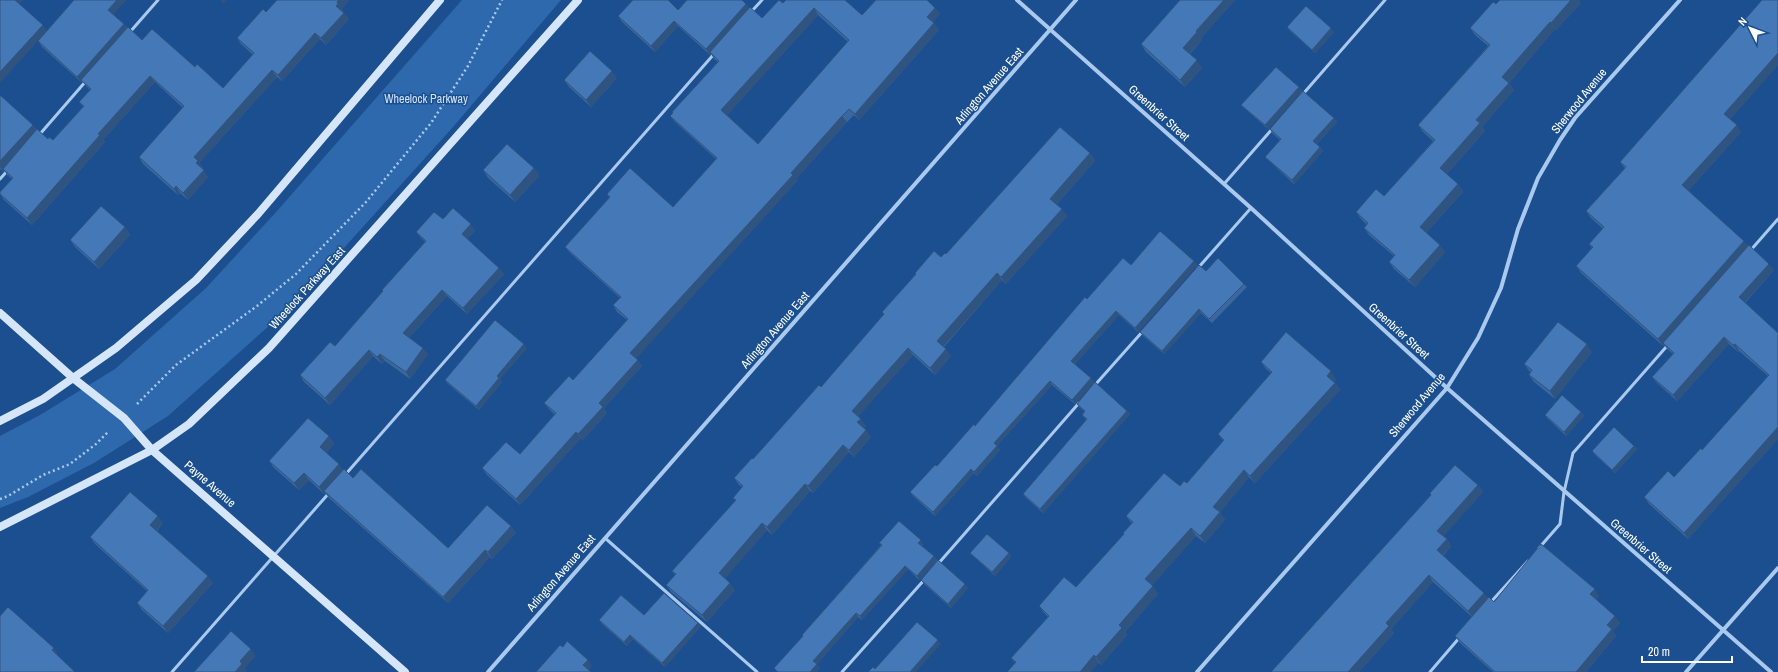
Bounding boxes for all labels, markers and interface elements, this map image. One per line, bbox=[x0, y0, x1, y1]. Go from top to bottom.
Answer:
north arrow bbox=[1730, 8, 1770, 48]
text: N bbox=[1735, 14, 1750, 28]
street label: Arlington Avenue East bbox=[950, 44, 1027, 129]
street label: Sherwood Avenue bbox=[1548, 65, 1610, 137]
street label: Greenbrier Street bbox=[1125, 81, 1193, 145]
park label: Wheelock Parkway bbox=[384, 91, 468, 107]
street label: Wheelock Parkway East bbox=[266, 243, 349, 333]
street label: Arlington Avenue East bbox=[736, 288, 813, 373]
street label: Greenbrier Street bbox=[1365, 299, 1433, 363]
street label: Sherwood Avenue bbox=[1385, 369, 1449, 441]
street label: Payne Avenue bbox=[181, 457, 239, 511]
street label: Greenbrier Street bbox=[1607, 515, 1675, 577]
street label: Arlington Avenue East bbox=[522, 531, 599, 616]
scale bar bbox=[1642, 638, 1732, 664]
text: 20 m bbox=[1648, 644, 1670, 660]

